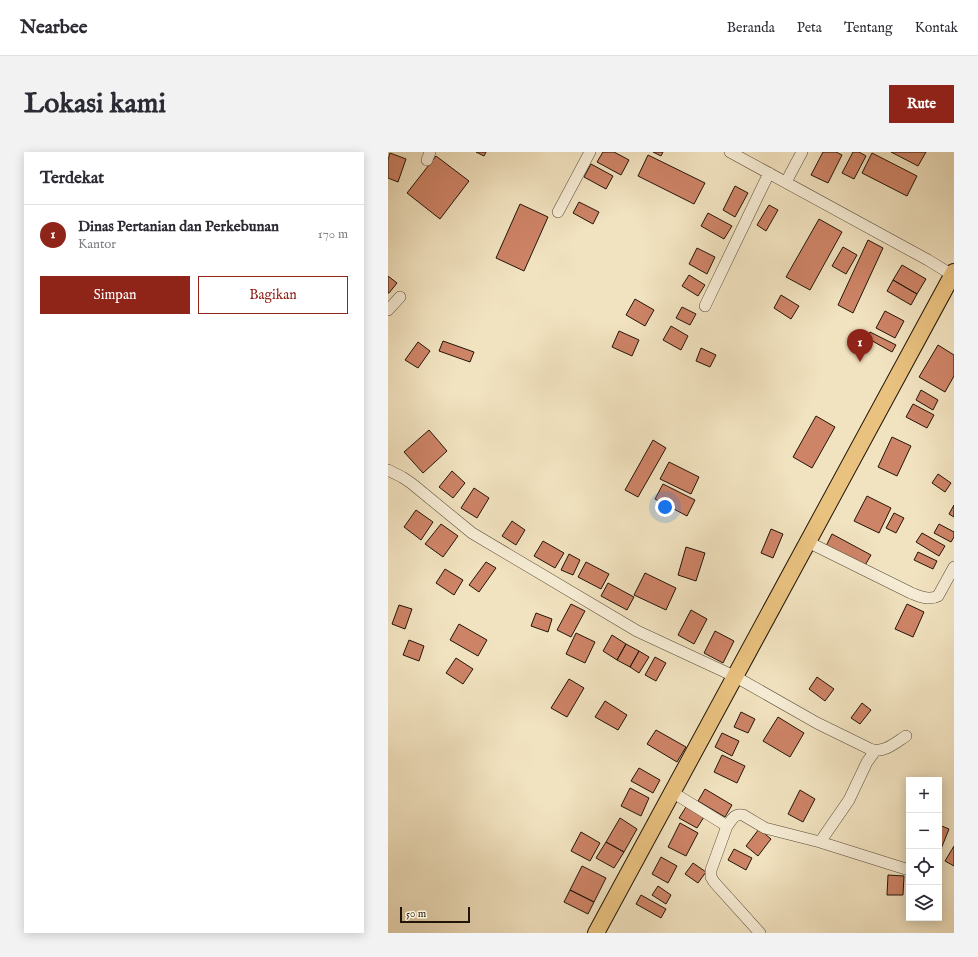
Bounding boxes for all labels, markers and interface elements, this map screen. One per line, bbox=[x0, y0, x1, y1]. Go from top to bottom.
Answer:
text: Nearbee bbox=[20, 16, 87, 40]
text: Beranda bbox=[727, 19, 775, 37]
text: Peta bbox=[797, 19, 822, 37]
text: Tentang bbox=[844, 19, 893, 37]
text: Kontak bbox=[915, 19, 958, 37]
button: Rute bbox=[889, 85, 954, 123]
text: Lokasi kami bbox=[24, 87, 166, 122]
text: Terdekat bbox=[40, 168, 104, 189]
text: Dinas Pertanian dan Perkebunan bbox=[78, 217, 279, 236]
text: 1 bbox=[51, 226, 55, 243]
text: 170 m bbox=[318, 226, 348, 243]
text: Kantor bbox=[78, 236, 116, 253]
button: Simpan bbox=[40, 276, 190, 314]
button: Bagikan bbox=[198, 276, 348, 314]
pin: 1 bbox=[847, 329, 873, 362]
your location bbox=[655, 497, 675, 517]
map controls bbox=[906, 777, 942, 921]
button: + bbox=[906, 777, 942, 813]
button: − bbox=[906, 813, 942, 849]
button: locate bbox=[906, 849, 942, 885]
button: layers bbox=[906, 885, 942, 921]
scale bar bbox=[400, 905, 470, 924]
text: 50 m bbox=[406, 907, 426, 921]

